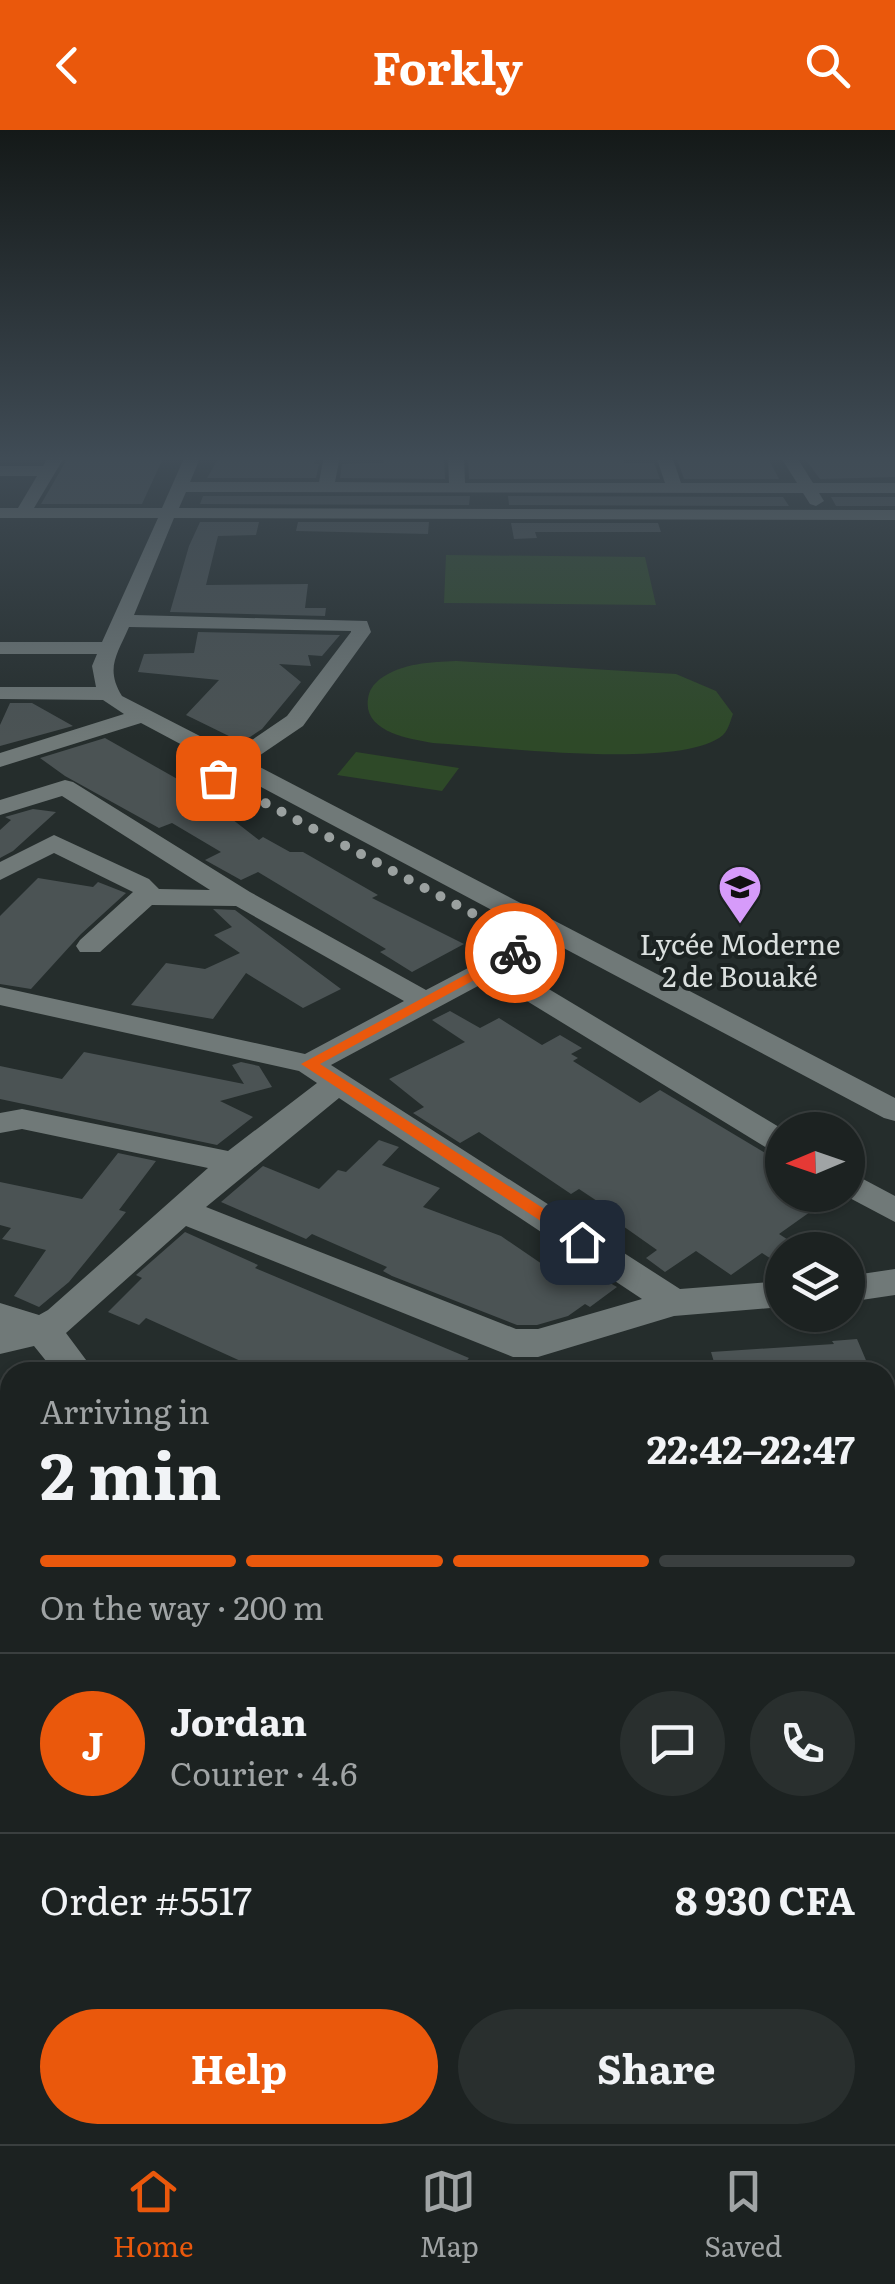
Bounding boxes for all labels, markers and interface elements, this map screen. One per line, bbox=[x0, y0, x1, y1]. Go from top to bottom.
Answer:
text: Forkly bbox=[372, 32, 523, 99]
icon: back bbox=[40, 38, 95, 93]
icon: search bbox=[800, 38, 855, 93]
pin bbox=[176, 736, 261, 821]
icon: bag bbox=[191, 751, 246, 806]
school or university icon: Lycée Moderne 2 de Bouaké bbox=[717, 864, 763, 925]
courier bbox=[465, 903, 565, 1003]
place label: Lycée Moderne 2 de Bouaké bbox=[639, 922, 841, 996]
icon: bike bbox=[488, 926, 543, 981]
north arrow bbox=[765, 1112, 865, 1212]
map controls bbox=[765, 1112, 865, 1332]
pin bbox=[540, 1200, 625, 1285]
icon: home bbox=[555, 1215, 610, 1270]
button: layers bbox=[765, 1232, 865, 1332]
text: Arriving in bbox=[40, 1386, 210, 1434]
text: 22:42–22:47 bbox=[647, 1419, 855, 1476]
text: 2 min bbox=[40, 1423, 222, 1520]
text: On the way · 200 m bbox=[40, 1582, 324, 1630]
text: Jordan bbox=[170, 1691, 307, 1748]
button: chat bbox=[620, 1691, 725, 1796]
button: phone bbox=[750, 1691, 855, 1796]
text: J bbox=[82, 1715, 103, 1772]
text: Courier · 4.6 bbox=[170, 1748, 357, 1796]
text: Order #5517 bbox=[40, 1870, 252, 1927]
text: 8 930 CFA bbox=[675, 1870, 855, 1927]
button: Help bbox=[40, 2009, 438, 2124]
button: Share bbox=[458, 2009, 855, 2124]
tab: Home bbox=[113, 2164, 194, 2266]
tab: Map bbox=[419, 2164, 479, 2266]
tab: Saved bbox=[704, 2164, 782, 2266]

